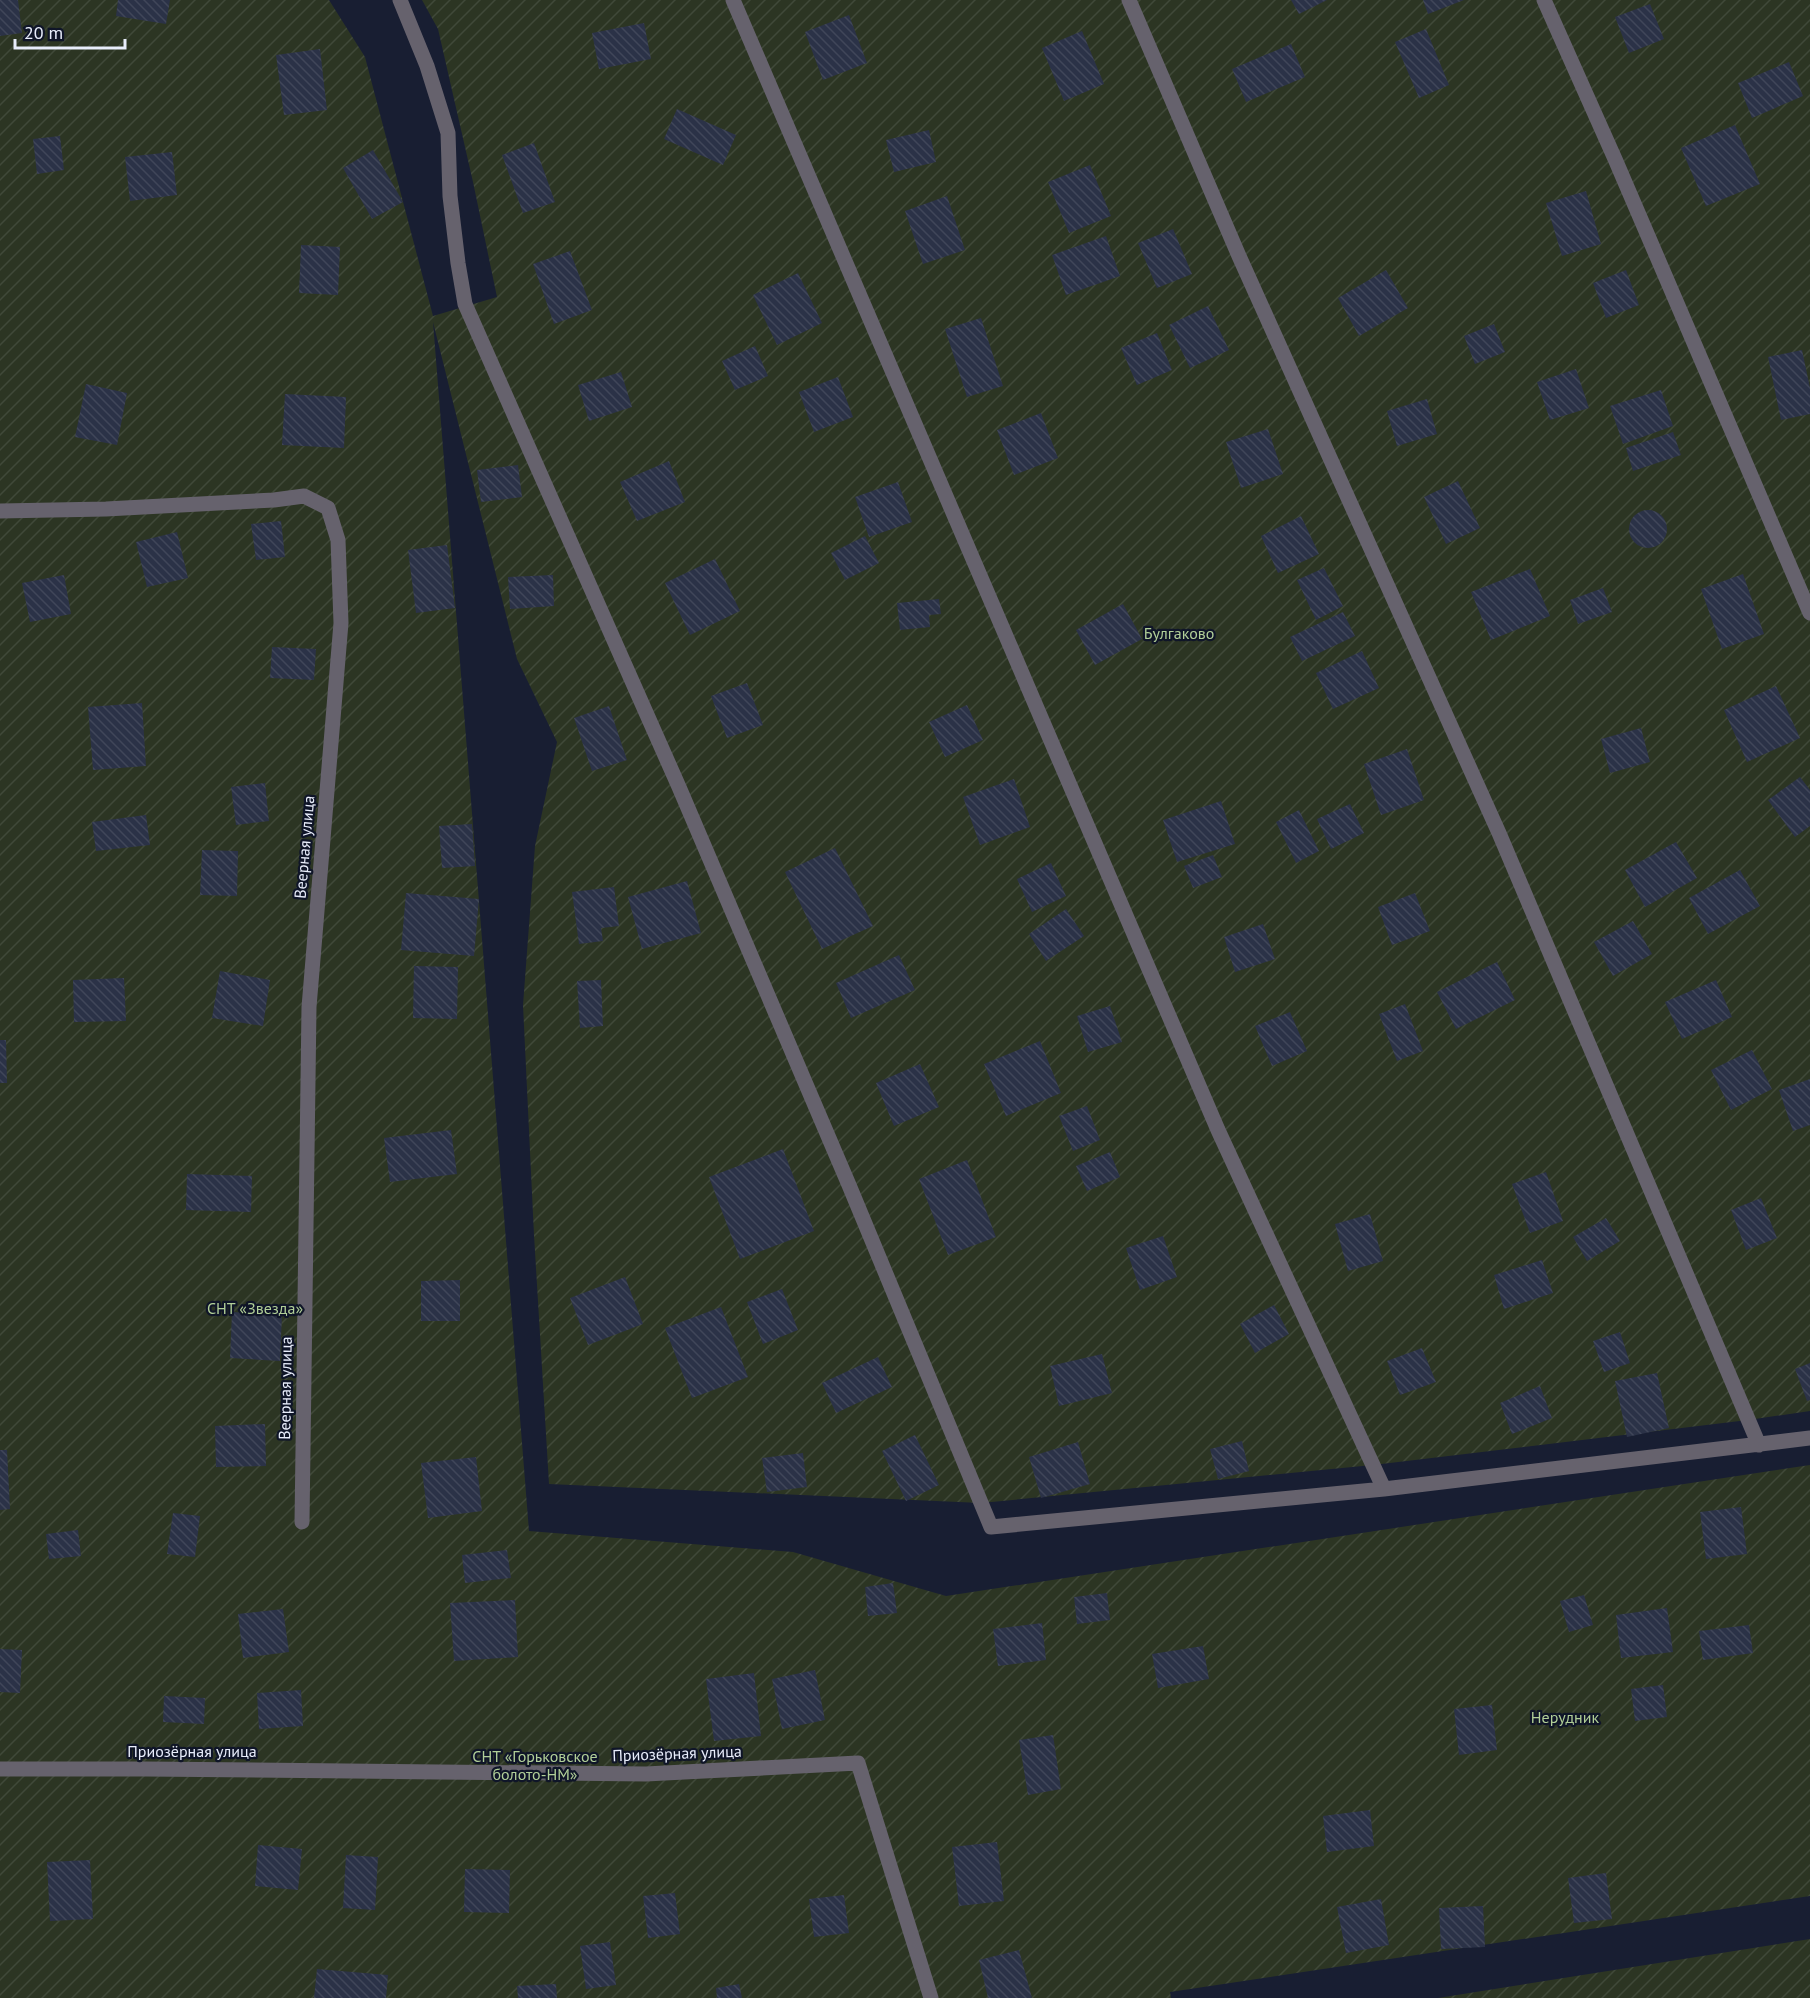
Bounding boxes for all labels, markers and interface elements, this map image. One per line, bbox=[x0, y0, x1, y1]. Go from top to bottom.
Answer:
scale bar bbox=[15, 12, 124, 50]
text: 20 m bbox=[24, 21, 63, 44]
park label: Булгаково bbox=[1144, 623, 1214, 643]
street label: Веерная улица bbox=[290, 795, 318, 899]
park label: СНТ «Звезда» bbox=[207, 1298, 303, 1318]
street label: Веерная улица bbox=[274, 1336, 296, 1440]
park label: Нерудник bbox=[1531, 1707, 1599, 1727]
street label: Приозёрная улица bbox=[127, 1741, 257, 1761]
street label: Приозёрная улица bbox=[612, 1741, 742, 1765]
park label: СНТ «Горьковское болото-НМ» bbox=[472, 1746, 598, 1784]

